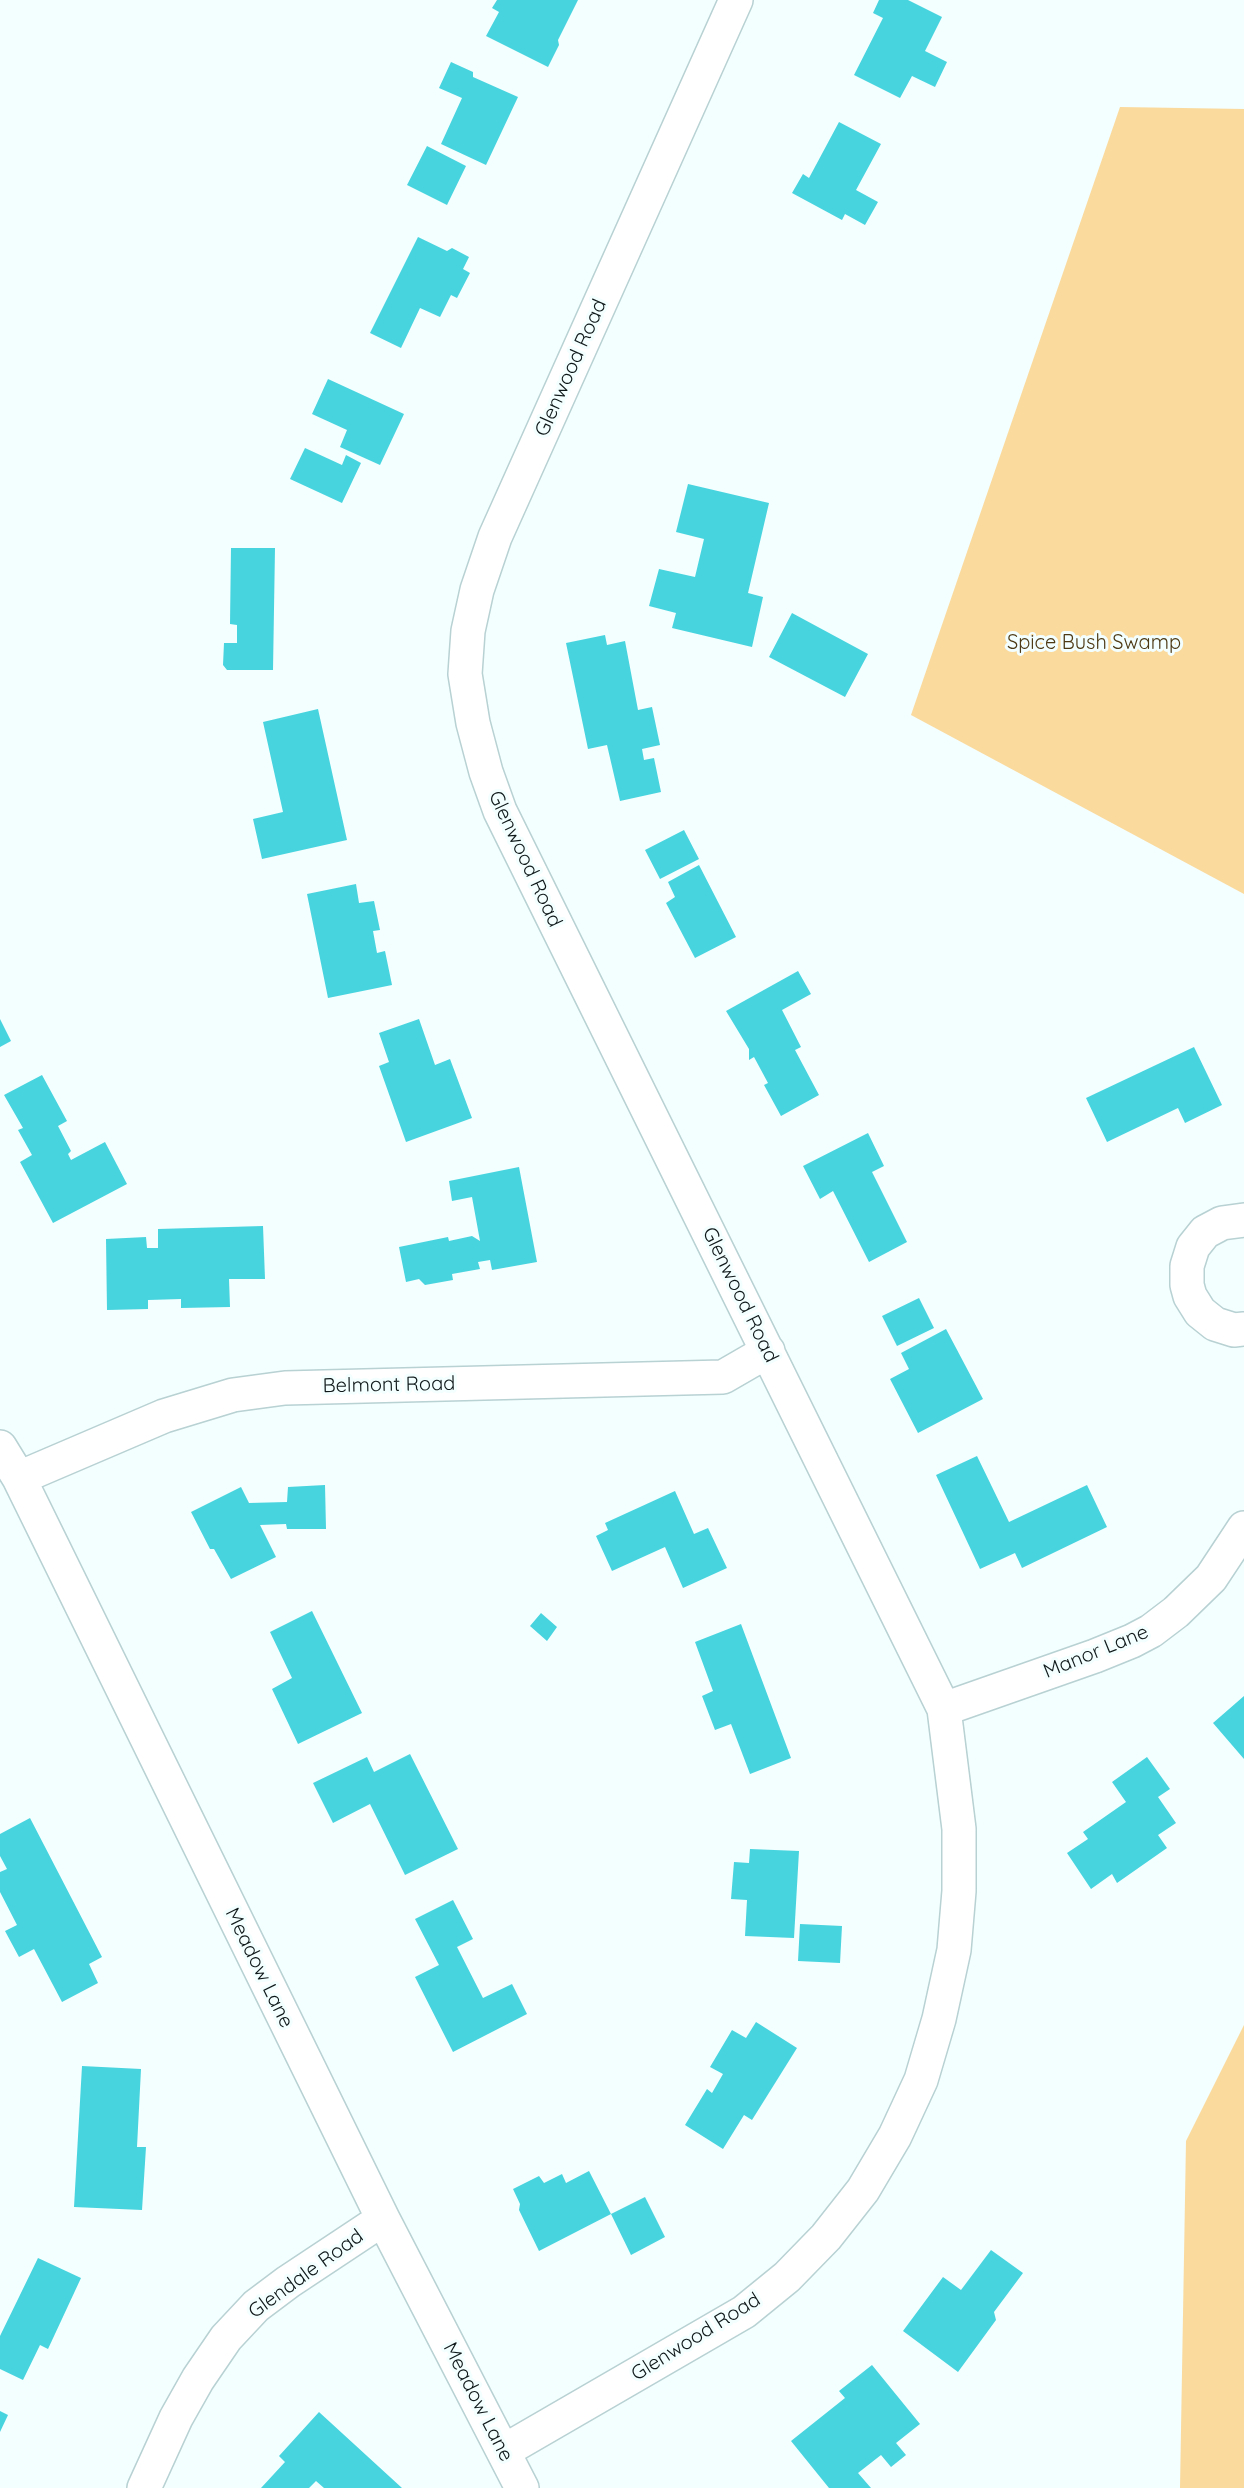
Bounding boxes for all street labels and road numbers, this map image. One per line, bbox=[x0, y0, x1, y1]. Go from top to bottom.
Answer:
street label: Glenwood Road bbox=[530, 296, 612, 440]
street label: Glenwood Road bbox=[483, 787, 567, 931]
street label: Glenwood Road bbox=[697, 1223, 783, 1367]
street label: Belmont Road bbox=[322, 1372, 456, 1398]
street label: Manor Lane bbox=[1040, 1620, 1152, 1684]
street label: Meadow Lane bbox=[220, 1904, 298, 2032]
street label: Glendale Road bbox=[244, 2224, 368, 2324]
street label: Glenwood Road bbox=[627, 2288, 765, 2386]
street label: Meadow Lane bbox=[438, 2338, 518, 2466]

